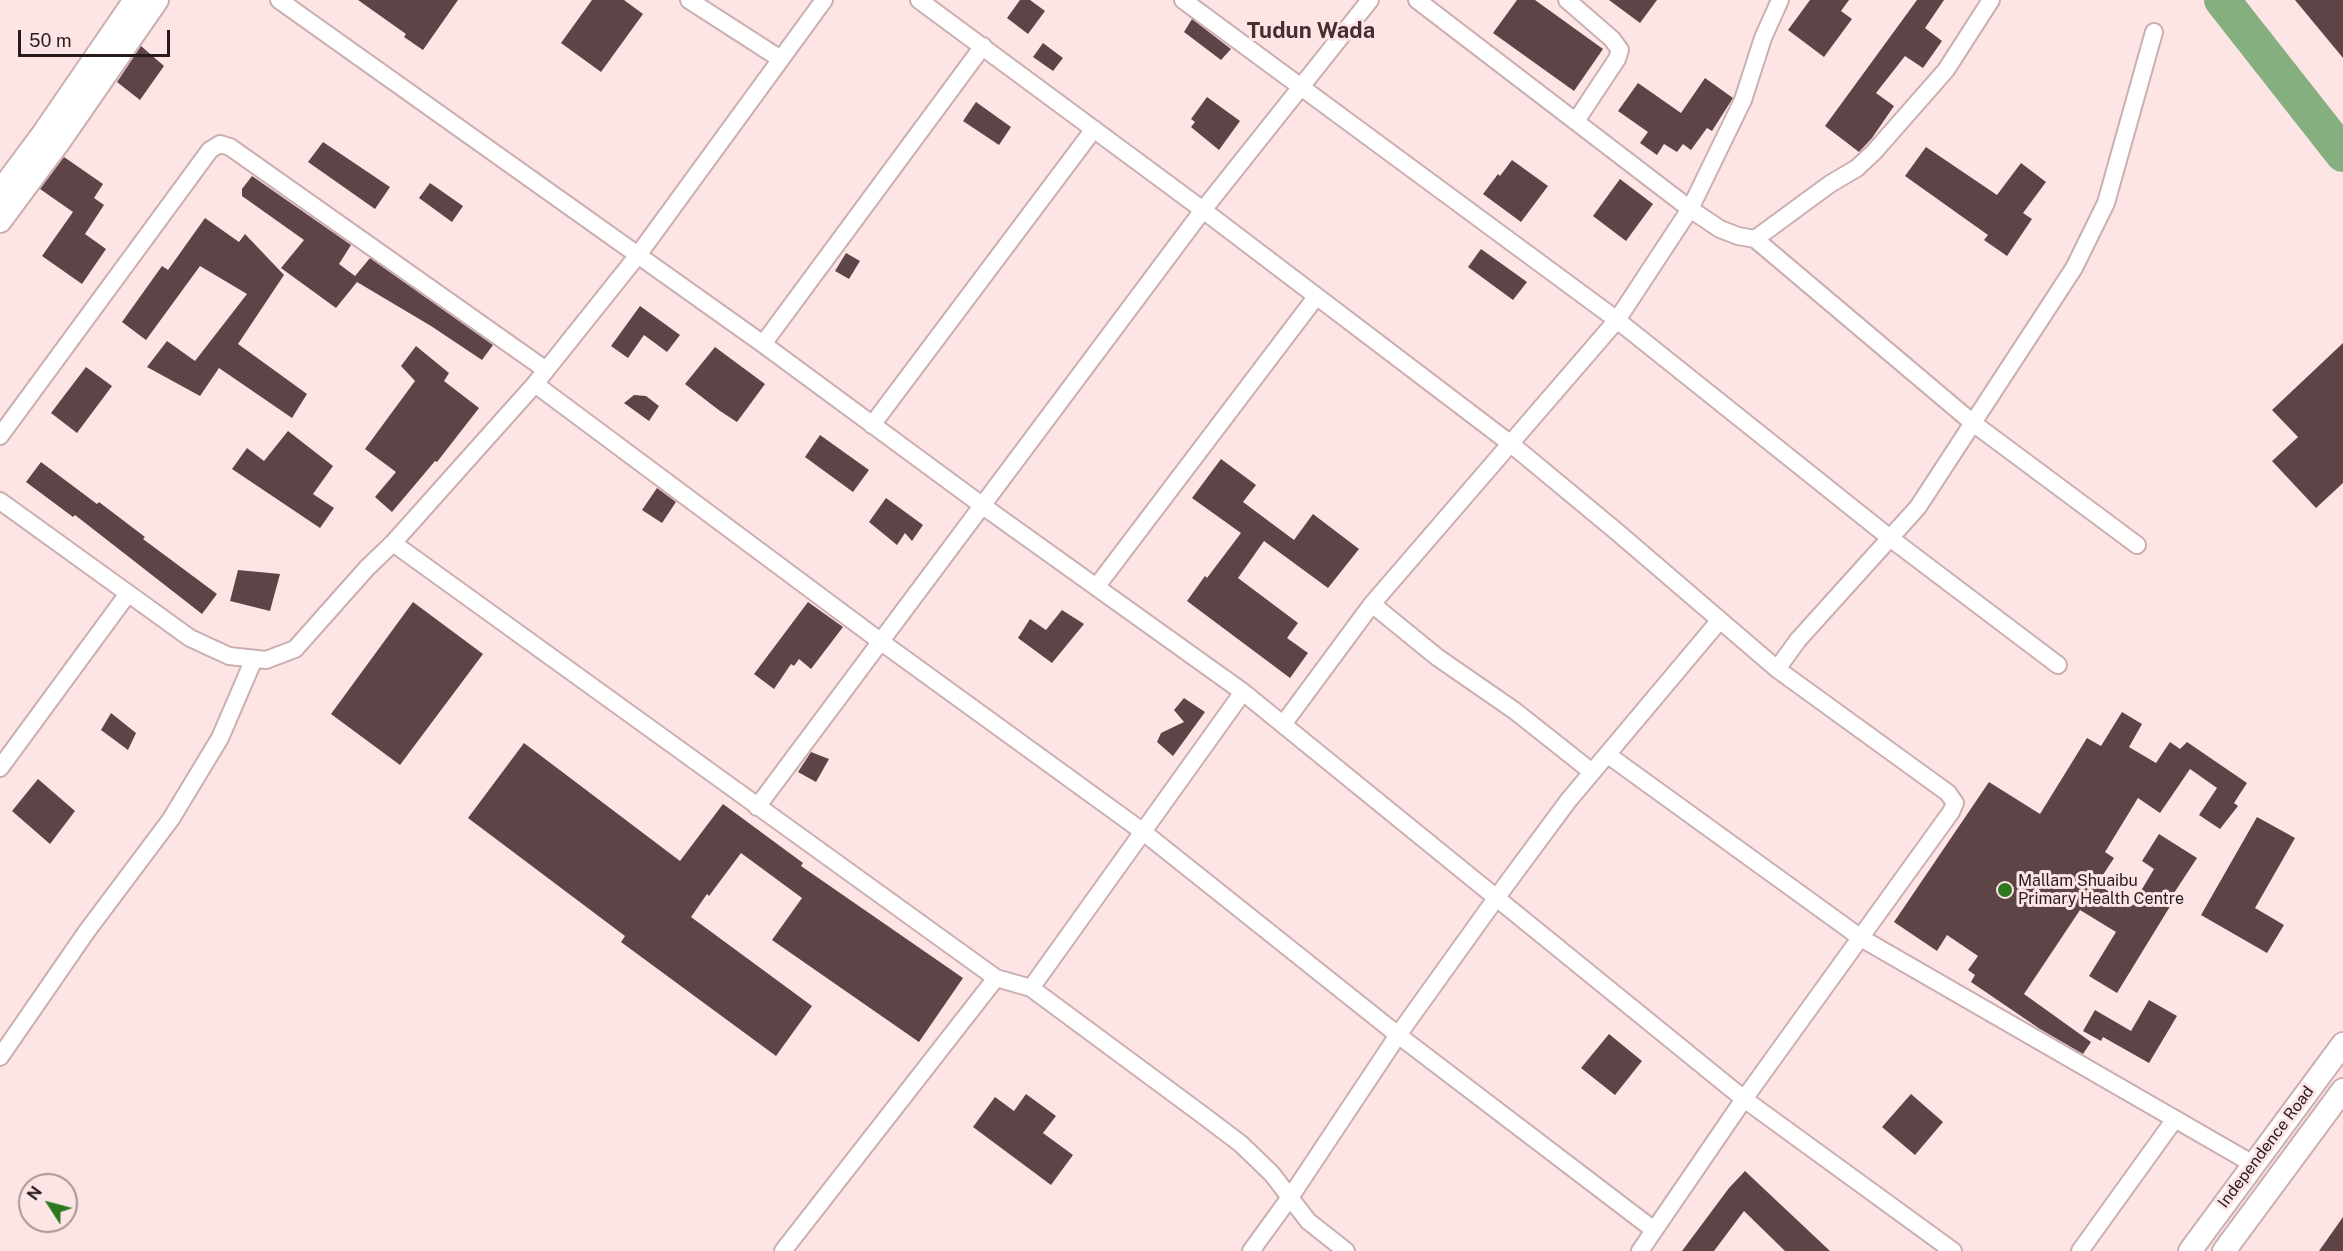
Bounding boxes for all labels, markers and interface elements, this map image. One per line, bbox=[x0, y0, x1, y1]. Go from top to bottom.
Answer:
scale bar bbox=[21, 18, 172, 56]
district label: Tudun Wada bbox=[1247, 18, 1375, 44]
text: 50 m bbox=[29, 30, 72, 51]
place label: Mallam Shuaibu Primary Health Centre bbox=[2018, 871, 2184, 909]
marker: Mallam Shuaibu Primary Health Centre bbox=[1996, 881, 2014, 899]
street label: Independence Road bbox=[2214, 1082, 2318, 1212]
north arrow bbox=[18, 1173, 78, 1233]
text: N bbox=[23, 1183, 46, 1204]

